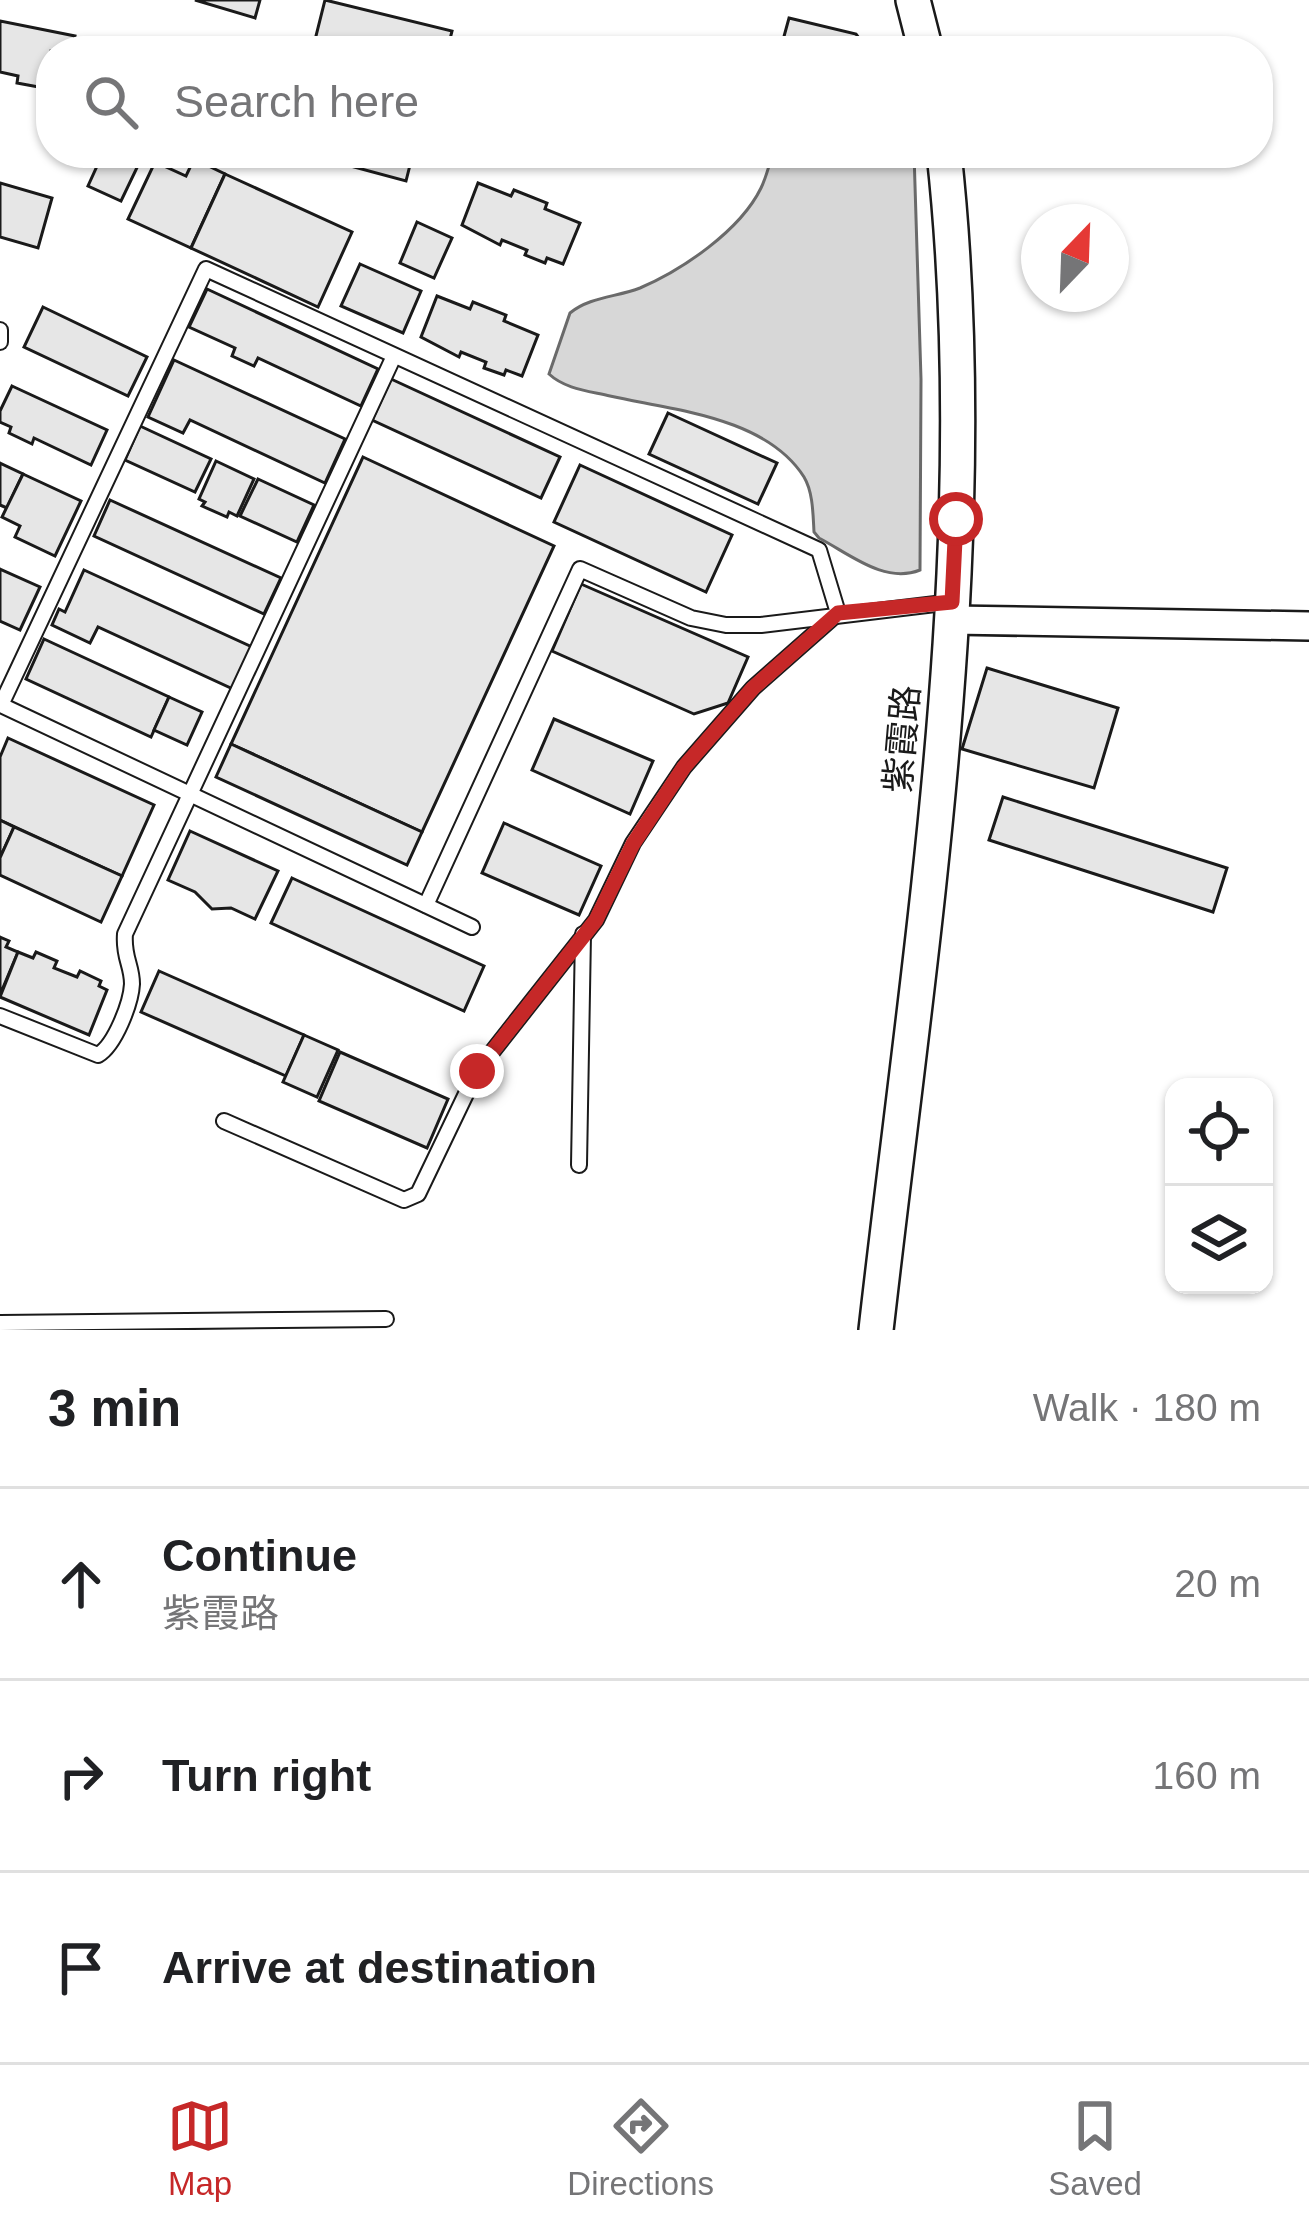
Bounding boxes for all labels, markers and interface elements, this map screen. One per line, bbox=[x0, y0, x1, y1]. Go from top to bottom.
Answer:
search box bbox=[36, 36, 1273, 168]
icon: search bbox=[78, 69, 144, 135]
text: Search here bbox=[174, 76, 419, 127]
north arrow bbox=[1021, 204, 1129, 312]
route start bbox=[929, 492, 983, 546]
street label: 紫霞路 bbox=[877, 683, 927, 795]
route end bbox=[450, 1044, 504, 1098]
map controls bbox=[1165, 1078, 1273, 1294]
button: locate bbox=[1165, 1078, 1273, 1186]
button: layers bbox=[1165, 1186, 1273, 1294]
text: 3 min bbox=[48, 1380, 181, 1437]
text: Walk · 180 m bbox=[1033, 1386, 1261, 1429]
text: Continue bbox=[162, 1530, 357, 1581]
icon: ahead bbox=[48, 1551, 114, 1617]
text: 20 m bbox=[1174, 1562, 1261, 1605]
text: 紫霞路 bbox=[162, 1592, 279, 1635]
icon: right bbox=[48, 1743, 114, 1809]
text: Turn right bbox=[162, 1750, 371, 1801]
text: 160 m bbox=[1153, 1754, 1261, 1797]
icon: arrive bbox=[48, 1935, 114, 2001]
text: Arrive at destination bbox=[162, 1942, 597, 1993]
tab: Map bbox=[167, 2093, 233, 2203]
tab: Directions bbox=[567, 2093, 714, 2203]
tab: Saved bbox=[1048, 2093, 1142, 2203]

